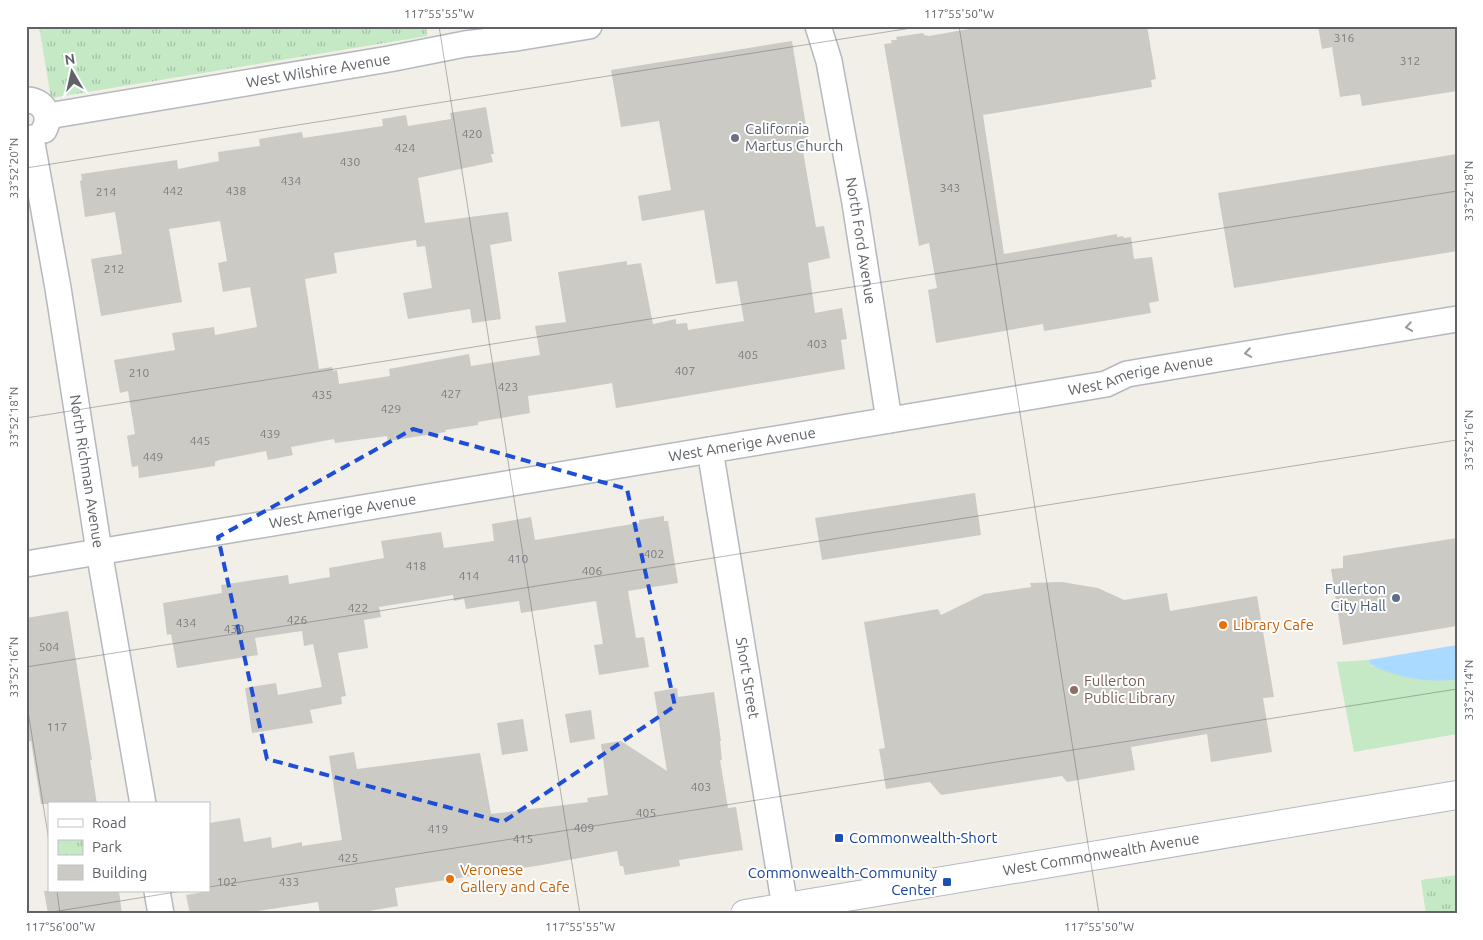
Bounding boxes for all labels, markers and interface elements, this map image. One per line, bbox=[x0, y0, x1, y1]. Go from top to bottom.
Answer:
text: 117°55'55"W bbox=[404, 7, 474, 20]
text: 117°55'50"W bbox=[924, 7, 994, 20]
house number: 316 bbox=[1334, 31, 1354, 44]
north arrow bbox=[48, 48, 98, 98]
text: N bbox=[64, 50, 76, 68]
street label: West Wilshire Avenue bbox=[245, 50, 392, 91]
house number: 312 bbox=[1400, 54, 1420, 67]
place label: California Martus Church bbox=[745, 120, 843, 154]
house number: 420 bbox=[462, 127, 482, 140]
marker: California Martus Church bbox=[729, 132, 741, 144]
text: 33°52'20"N bbox=[7, 138, 20, 198]
house number: 424 bbox=[395, 141, 415, 154]
house number: 430 bbox=[340, 155, 360, 168]
text: 33°52'18"N bbox=[1462, 161, 1475, 221]
house number: 434 bbox=[281, 174, 301, 187]
street label: North Ford Avenue bbox=[842, 176, 880, 305]
house number: 343 bbox=[940, 181, 960, 194]
house number: 442 bbox=[163, 184, 183, 197]
house number: 438 bbox=[226, 184, 246, 197]
house number: 214 bbox=[96, 185, 116, 198]
house number: 212 bbox=[104, 262, 124, 275]
one-way arrow bbox=[1404, 321, 1413, 331]
house number: 403 bbox=[807, 337, 827, 350]
house number: 405 bbox=[738, 348, 758, 361]
one-way arrow bbox=[1244, 348, 1253, 358]
street label: West Amerige Avenue bbox=[1067, 351, 1215, 398]
house number: 407 bbox=[675, 364, 695, 377]
house number: 210 bbox=[129, 366, 149, 379]
house number: 423 bbox=[498, 380, 518, 393]
text: 33°52'18"N bbox=[7, 387, 20, 447]
house number: 427 bbox=[441, 387, 461, 400]
house number: 435 bbox=[312, 388, 332, 401]
street label: North Richman Avenue bbox=[67, 393, 107, 549]
house number: 429 bbox=[381, 402, 401, 415]
text: 33°52'16"N bbox=[1462, 410, 1475, 470]
street label: West Amerige Avenue bbox=[667, 424, 817, 465]
house number: 439 bbox=[260, 427, 280, 440]
house number: 445 bbox=[190, 434, 210, 447]
house number: 449 bbox=[143, 450, 163, 463]
street label: West Amerige Avenue bbox=[268, 490, 417, 531]
house number: 402 bbox=[644, 547, 664, 560]
house number: 410 bbox=[508, 552, 528, 565]
house number: 418 bbox=[406, 559, 426, 572]
house number: 406 bbox=[582, 564, 602, 577]
house number: 414 bbox=[459, 569, 479, 582]
place label: Fullerton City Hall bbox=[1325, 580, 1386, 614]
marker: Fullerton City Hall bbox=[1390, 592, 1402, 604]
house number: 422 bbox=[348, 601, 368, 614]
house number: 426 bbox=[287, 613, 307, 626]
house number: 434 bbox=[176, 616, 196, 629]
place label: Library Cafe bbox=[1233, 616, 1314, 633]
marker: Library Cafe bbox=[1217, 619, 1229, 631]
house number: 430 bbox=[224, 622, 244, 635]
street label: Short Street bbox=[733, 636, 763, 720]
text: 33°52'16"N bbox=[7, 637, 20, 697]
house number: 504 bbox=[39, 640, 59, 653]
text: 33°52'14"N bbox=[1462, 660, 1475, 720]
place label: Fullerton Public Library bbox=[1084, 672, 1175, 706]
marker: Fullerton Public Library bbox=[1068, 684, 1080, 696]
house number: 117 bbox=[47, 720, 67, 733]
house number: 403 bbox=[691, 780, 711, 793]
legend bbox=[48, 802, 210, 892]
house number: 405 bbox=[636, 806, 656, 819]
text: Road bbox=[92, 814, 127, 831]
house number: 409 bbox=[574, 821, 594, 834]
house number: 419 bbox=[428, 822, 448, 835]
place label: Commonwealth-Short bbox=[849, 829, 997, 846]
street label: West Commonwealth Avenue bbox=[1001, 829, 1201, 879]
house number: 415 bbox=[513, 832, 533, 845]
marker: Commonwealth-Short bbox=[833, 832, 845, 844]
text: Park bbox=[92, 838, 122, 855]
house number: 425 bbox=[338, 851, 358, 864]
place label: Veronese Gallery and Cafe bbox=[460, 861, 570, 895]
text: Building bbox=[92, 864, 147, 881]
place label: Commonwealth-Community Center bbox=[748, 864, 937, 898]
marker: Veronese Gallery and Cafe bbox=[444, 873, 456, 885]
house number: 102 bbox=[217, 875, 237, 888]
house number: 433 bbox=[279, 875, 299, 888]
marker: Commonwealth-Community Center bbox=[941, 876, 953, 888]
text: 117°56'00"W bbox=[25, 920, 95, 933]
text: 117°55'55"W bbox=[545, 920, 615, 933]
text: 117°55'50"W bbox=[1064, 920, 1134, 933]

